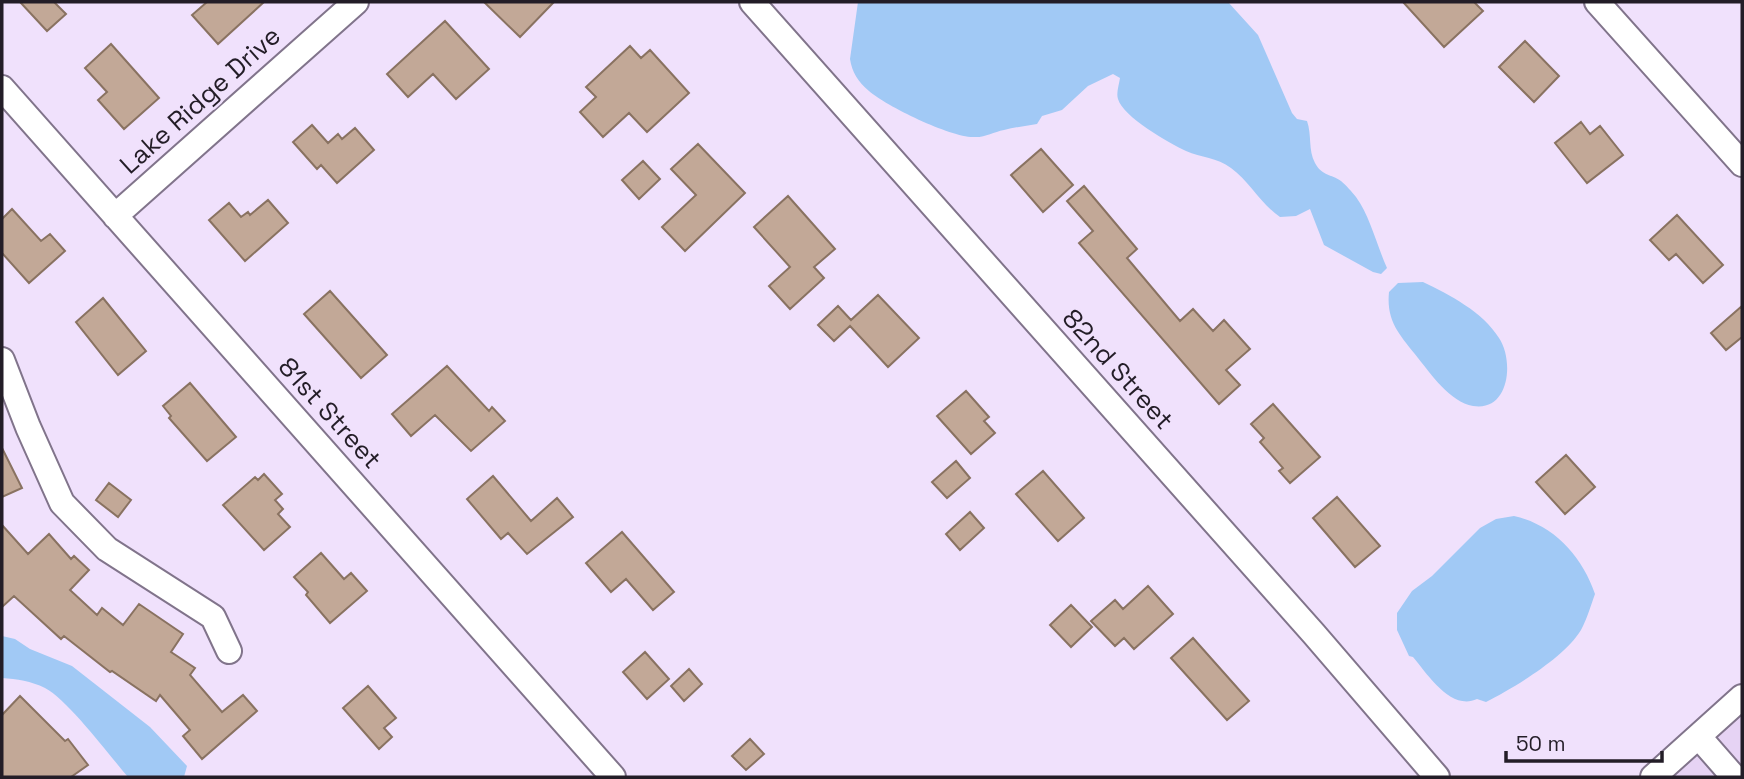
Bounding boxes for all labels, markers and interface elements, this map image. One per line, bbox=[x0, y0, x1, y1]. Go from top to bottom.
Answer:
street label: Lake Ridge Drive bbox=[112, 19, 288, 181]
street label: 82nd Street bbox=[1055, 302, 1181, 436]
street label: 81st Street bbox=[271, 350, 389, 476]
scale bar bbox=[1506, 720, 1662, 764]
text: 50 m bbox=[1516, 730, 1566, 757]

